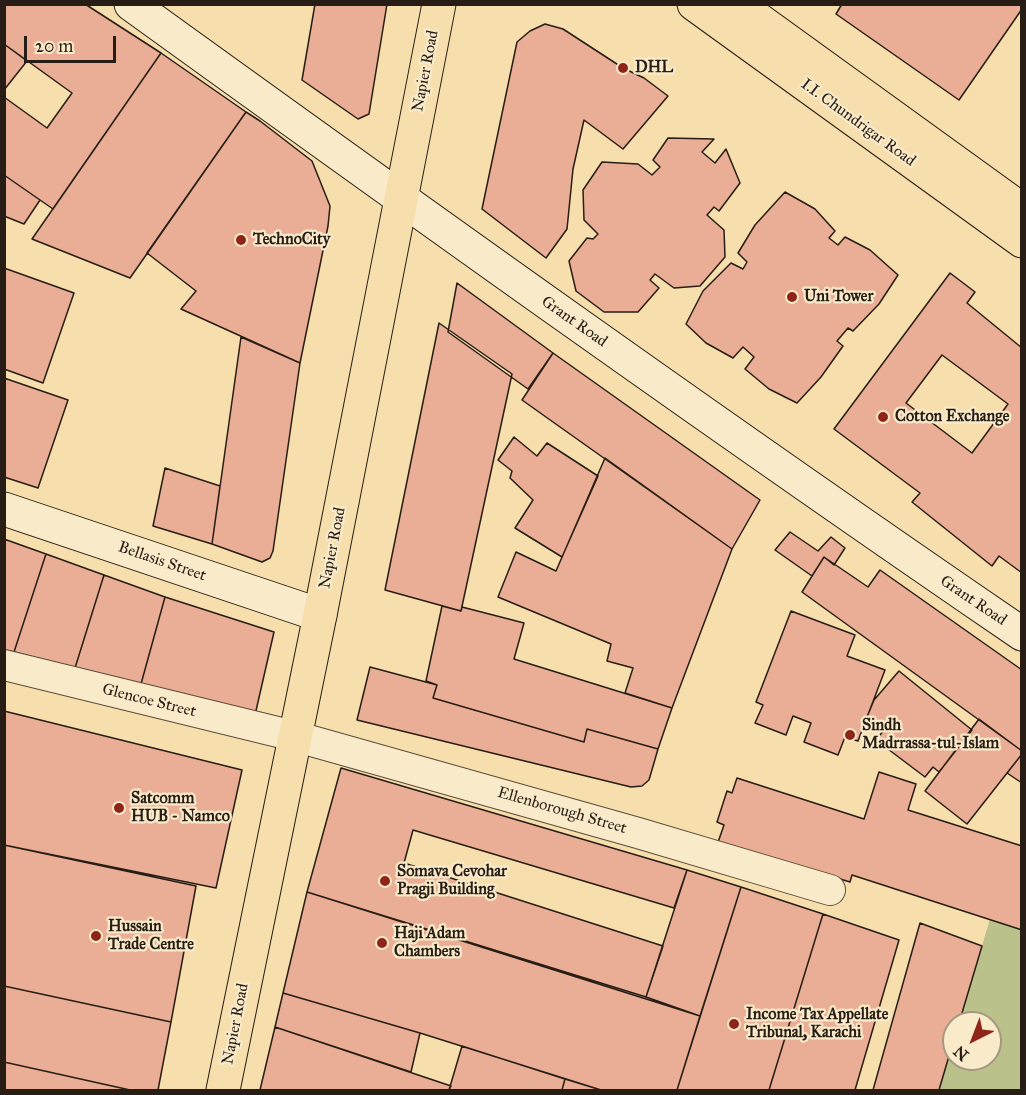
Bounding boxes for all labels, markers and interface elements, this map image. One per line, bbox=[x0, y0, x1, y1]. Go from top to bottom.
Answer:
scale bar bbox=[27, 24, 118, 62]
street label: Napier Road bbox=[409, 29, 443, 113]
text: 20 m bbox=[35, 35, 73, 57]
place label: DHL bbox=[635, 58, 673, 78]
marker: DHL bbox=[616, 61, 630, 75]
street label: I.I. Chundrigar Road bbox=[797, 75, 919, 171]
place label: TechnoCity bbox=[253, 230, 330, 250]
marker: TechnoCity bbox=[234, 233, 248, 247]
place label: Uni Tower bbox=[804, 287, 874, 307]
marker: Uni Tower bbox=[785, 290, 799, 304]
street label: Grant Road bbox=[537, 292, 611, 352]
place label: Cotton Exchange bbox=[895, 407, 1009, 427]
marker: Cotton Exchange bbox=[876, 410, 890, 424]
street label: Napier Road bbox=[316, 506, 350, 590]
street label: Bellasis Street bbox=[115, 538, 209, 586]
street label: Grant Road bbox=[936, 572, 1010, 630]
street label: Glencoe Street bbox=[100, 680, 198, 722]
place label: Sindh Madrrassa-tul-Islam bbox=[862, 716, 999, 754]
marker: Sindh Madrrassa-tul-Islam bbox=[843, 728, 857, 742]
street label: Ellenborough Street bbox=[495, 783, 629, 839]
place label: Satcomm HUB - Namco bbox=[131, 789, 230, 827]
marker: Satcomm HUB - Namco bbox=[112, 801, 126, 815]
place label: Somava Cevohar Pragji Building bbox=[397, 862, 507, 900]
marker: Somava Cevohar Pragji Building bbox=[378, 874, 392, 888]
place label: Hussain Trade Centre bbox=[108, 917, 194, 955]
place label: Haji Adam Chambers bbox=[394, 924, 465, 962]
marker: Hussain Trade Centre bbox=[89, 929, 103, 943]
marker: Haji Adam Chambers bbox=[375, 936, 389, 950]
street label: Napier Road bbox=[219, 982, 253, 1066]
place label: Income Tax Appellate Tribunal, Karachi bbox=[746, 1005, 888, 1043]
north arrow bbox=[942, 1011, 1002, 1071]
marker: Income Tax Appellate Tribunal, Karachi bbox=[727, 1017, 741, 1031]
text: N bbox=[950, 1042, 972, 1065]

